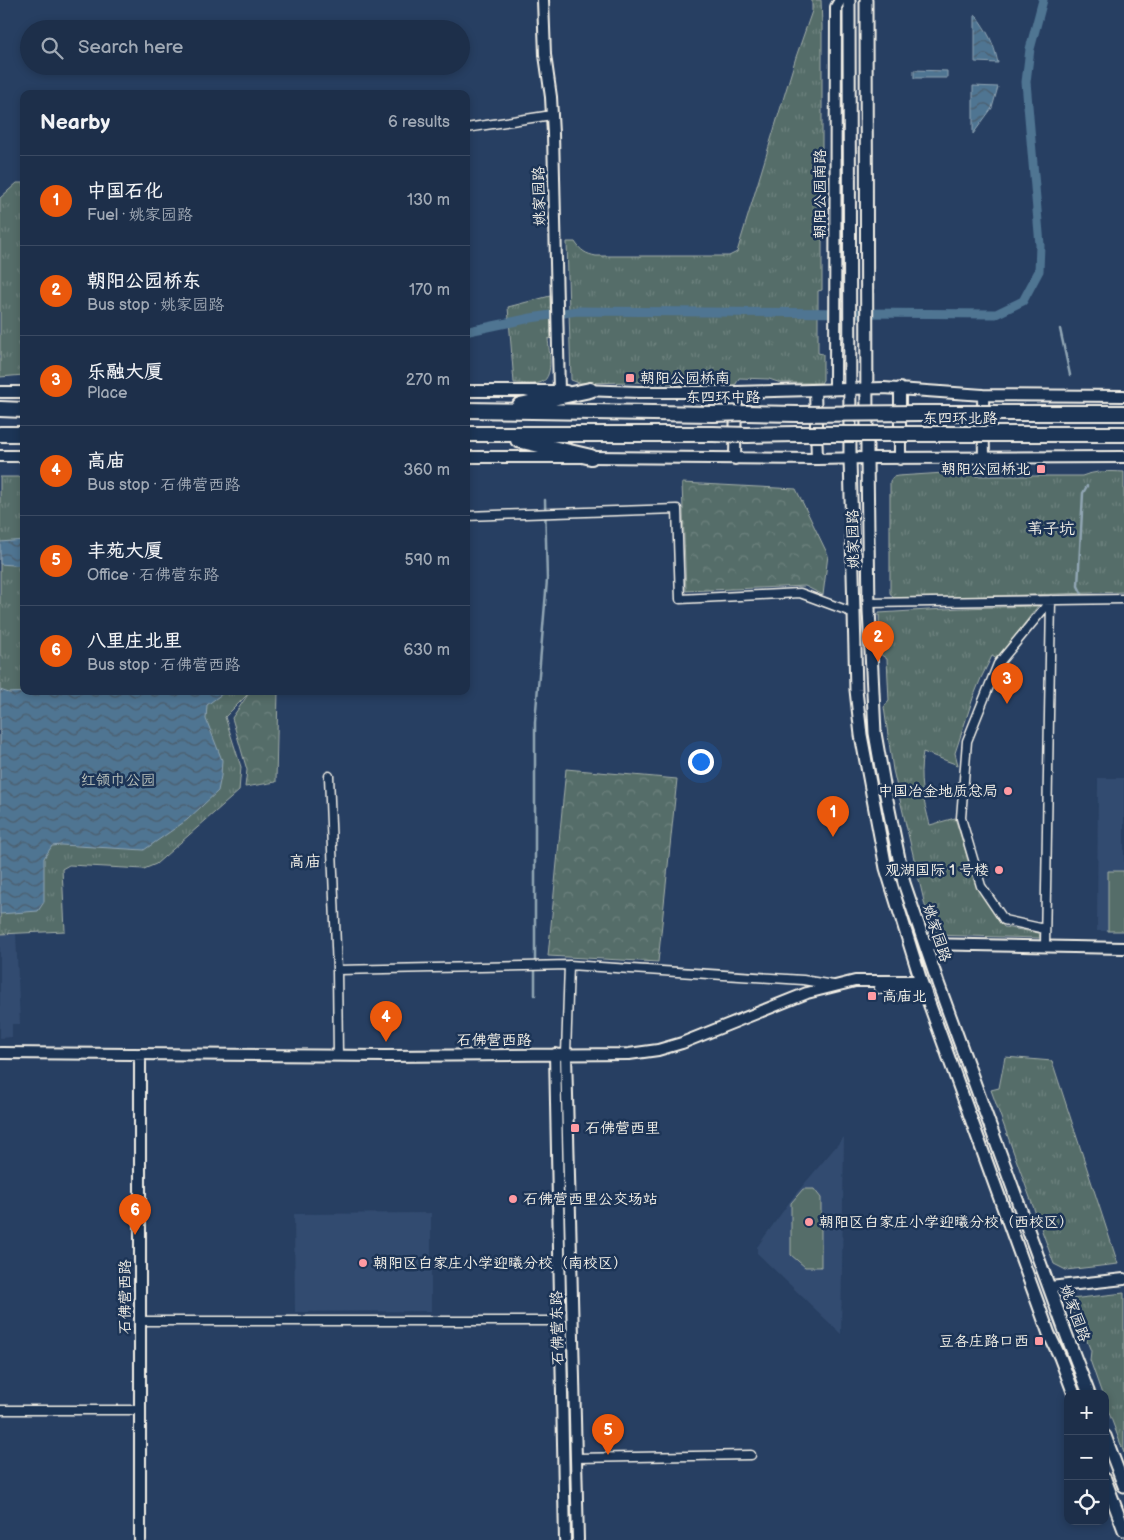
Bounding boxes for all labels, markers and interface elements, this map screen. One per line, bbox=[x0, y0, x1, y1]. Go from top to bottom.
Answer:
search box bbox=[20, 20, 470, 75]
icon: search bbox=[38, 34, 66, 62]
text: Search here bbox=[78, 36, 183, 59]
text: Nearby bbox=[40, 110, 110, 135]
text: 6 results bbox=[388, 113, 450, 132]
street label: 朝阳公园南路 bbox=[811, 149, 830, 239]
street label: 姚家园路 bbox=[529, 166, 550, 226]
text: 中国石化 bbox=[87, 180, 163, 203]
text: 1 bbox=[53, 191, 59, 210]
text: 130 m bbox=[407, 191, 450, 210]
text: Fuel · 姚家园路 bbox=[87, 206, 193, 225]
text: 朝阳公园桥东 bbox=[87, 270, 201, 293]
text: 2 bbox=[51, 281, 61, 300]
text: 170 m bbox=[409, 281, 450, 300]
text: Bus stop · 姚家园路 bbox=[87, 296, 224, 315]
text: 乐融大厦 bbox=[87, 361, 163, 384]
place label: 朝阳公园桥南 bbox=[640, 369, 730, 388]
text: 3 bbox=[51, 371, 61, 390]
text: 270 m bbox=[406, 371, 450, 390]
marker: 朝阳公园桥南 bbox=[624, 372, 636, 384]
text: Place bbox=[87, 384, 128, 403]
street label: 东四环中路 bbox=[685, 388, 761, 407]
street label: 东四环北路 bbox=[922, 409, 998, 428]
text: 高庙 bbox=[87, 450, 125, 473]
place label: 朝阳公园桥北 bbox=[941, 460, 1031, 479]
text: 4 bbox=[51, 461, 61, 480]
text: 360 m bbox=[403, 461, 450, 480]
marker: 朝阳公园桥北 bbox=[1035, 463, 1047, 475]
text: Bus stop · 石佛营西路 bbox=[87, 476, 240, 495]
street label: 姚家园路 bbox=[843, 509, 864, 569]
district label: 苇子坑 bbox=[1027, 520, 1075, 539]
text: 丰苑大厦 bbox=[87, 540, 163, 563]
text: 5 bbox=[51, 551, 61, 570]
text: 590 m bbox=[405, 551, 450, 570]
text: Office · 石佛营东路 bbox=[87, 566, 219, 585]
pin: 2 bbox=[862, 621, 894, 662]
text: 八里庄北里 bbox=[87, 630, 182, 653]
text: 6 bbox=[51, 641, 61, 660]
text: 630 m bbox=[403, 641, 450, 660]
text: Bus stop · 石佛营西路 bbox=[87, 656, 240, 675]
pin: 3 bbox=[991, 663, 1023, 704]
your location bbox=[688, 749, 714, 775]
park label: 红领巾公园 bbox=[80, 771, 156, 790]
place label: 中国冶金地质总局 bbox=[878, 782, 998, 801]
marker: 中国冶金地质总局 bbox=[1002, 785, 1014, 797]
pin: 1 bbox=[817, 796, 849, 837]
district label: 高庙 bbox=[289, 853, 321, 872]
place label: 观湖国际 1 号楼 bbox=[885, 861, 989, 880]
marker: 观湖国际 1 号楼 bbox=[993, 864, 1005, 876]
street label: 姚家园路 bbox=[918, 902, 955, 965]
place label: 高庙北 bbox=[882, 987, 927, 1006]
marker: 高庙北 bbox=[866, 990, 878, 1002]
pin: 4 bbox=[370, 1001, 402, 1042]
street label: 石佛营西路 bbox=[456, 1031, 532, 1050]
place label: 石佛营西里 bbox=[585, 1119, 660, 1138]
marker: 石佛营西里 bbox=[569, 1122, 581, 1134]
place label: 石佛营西里公交场站 bbox=[523, 1190, 658, 1209]
marker: 石佛营西里公交场站 bbox=[507, 1193, 519, 1205]
pin: 6 bbox=[119, 1194, 151, 1235]
place label: 朝阳区白家庄小学迎曦分校（西校区） bbox=[819, 1213, 1074, 1232]
marker: 朝阳区白家庄小学迎曦分校（西校区） bbox=[803, 1216, 815, 1228]
place label: 朝阳区白家庄小学迎曦分校（南校区） bbox=[373, 1254, 628, 1273]
marker: 朝阳区白家庄小学迎曦分校（南校区） bbox=[357, 1257, 369, 1269]
street label: 石佛营西路 bbox=[116, 1259, 135, 1335]
street label: 姚家园路 bbox=[1055, 1282, 1094, 1345]
street label: 石佛营东路 bbox=[547, 1290, 568, 1366]
place label: 豆各庄路口西 bbox=[939, 1332, 1029, 1351]
marker: 豆各庄路口西 bbox=[1033, 1335, 1045, 1347]
map controls bbox=[1064, 1390, 1109, 1525]
button: + bbox=[1064, 1390, 1109, 1435]
pin: 5 bbox=[592, 1414, 624, 1455]
button: − bbox=[1064, 1435, 1109, 1480]
button: locate bbox=[1064, 1480, 1109, 1525]

